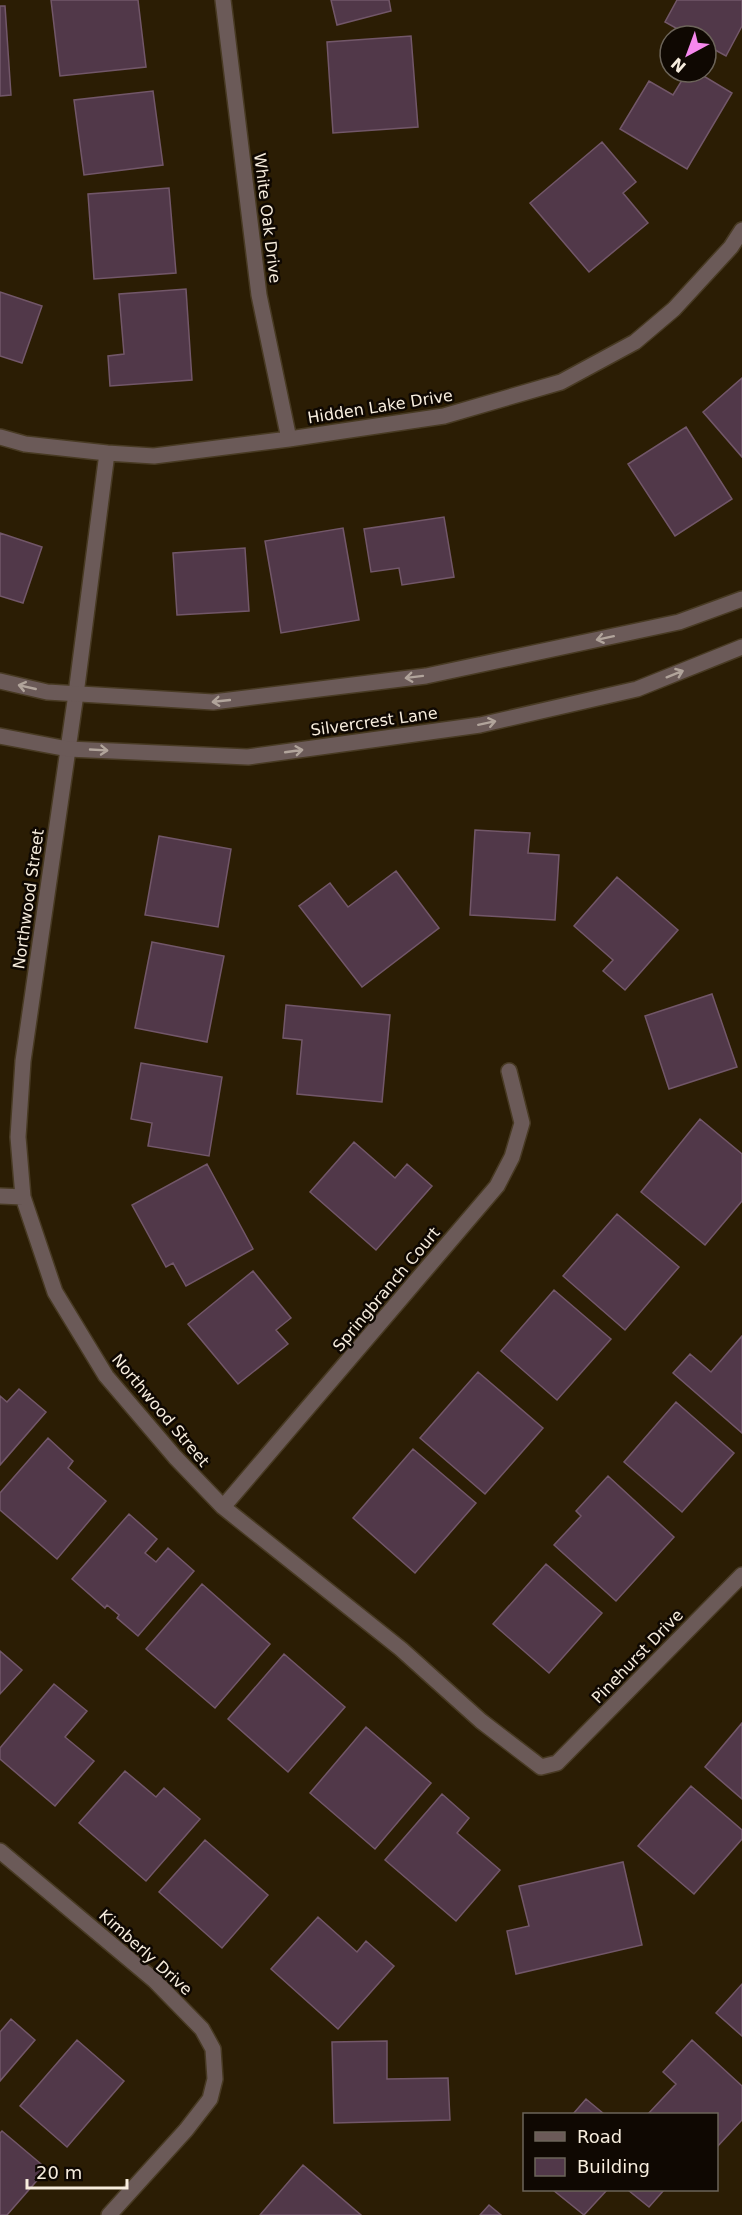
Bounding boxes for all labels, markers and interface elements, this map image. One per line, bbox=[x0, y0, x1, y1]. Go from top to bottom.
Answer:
north arrow bbox=[658, 24, 718, 84]
text: N bbox=[667, 53, 690, 77]
street label: White Oak Drive bbox=[250, 152, 285, 284]
street label: Hidden Lake Drive bbox=[306, 386, 454, 427]
one-way arrow bbox=[596, 632, 615, 644]
one-way arrow bbox=[665, 668, 684, 679]
one-way arrow bbox=[405, 672, 425, 683]
one-way arrow bbox=[17, 681, 36, 693]
one-way arrow bbox=[211, 696, 231, 707]
street label: Silvercrest Lane bbox=[309, 703, 439, 740]
one-way arrow bbox=[476, 717, 496, 728]
one-way arrow bbox=[89, 745, 109, 756]
one-way arrow bbox=[283, 745, 303, 756]
street label: Northwood Street bbox=[9, 828, 48, 970]
street label: Springbranch Court bbox=[329, 1223, 444, 1355]
street label: Northwood Street bbox=[108, 1350, 213, 1471]
street label: Pinehurst Drive bbox=[588, 1606, 687, 1707]
street label: Kimberly Drive bbox=[95, 1906, 196, 1999]
legend bbox=[523, 2113, 718, 2191]
text: Road bbox=[577, 2126, 622, 2147]
scale bar bbox=[27, 2152, 128, 2190]
text: Building bbox=[577, 2156, 650, 2177]
text: 20 m bbox=[36, 2162, 82, 2183]

